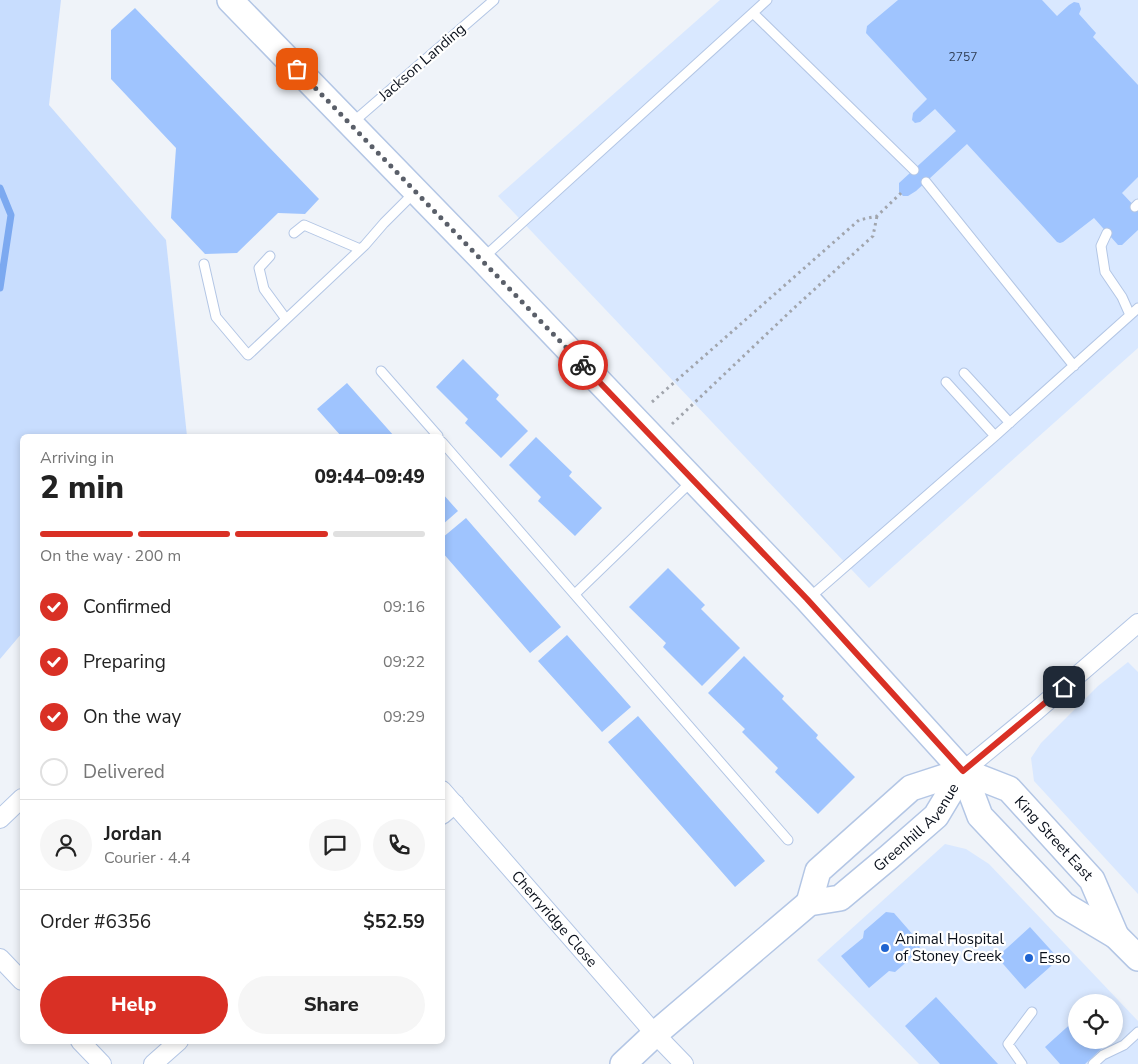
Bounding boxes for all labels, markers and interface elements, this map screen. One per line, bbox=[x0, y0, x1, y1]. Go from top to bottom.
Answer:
street label: Jackson Landing bbox=[373, 19, 470, 106]
pin bbox=[276, 48, 318, 90]
house number: 2757 bbox=[949, 49, 977, 65]
icon: bag bbox=[283, 55, 311, 83]
courier bbox=[558, 340, 608, 390]
icon: bike bbox=[569, 351, 597, 379]
text: Arriving in bbox=[40, 447, 114, 469]
text: 09:44–09:49 bbox=[314, 464, 425, 490]
text: 2 min bbox=[40, 466, 124, 509]
text: On the way · 200 m bbox=[40, 545, 181, 567]
icon: check bbox=[40, 593, 68, 621]
text: Confirmed bbox=[83, 594, 171, 620]
text: 09:16 bbox=[383, 596, 425, 618]
icon: check bbox=[40, 648, 68, 676]
text: Preparing bbox=[83, 649, 166, 675]
text: 09:22 bbox=[383, 651, 425, 673]
pin bbox=[1043, 666, 1085, 708]
icon: home bbox=[1050, 673, 1078, 701]
icon: check bbox=[40, 703, 68, 731]
text: On the way bbox=[83, 704, 181, 730]
text: 09:29 bbox=[383, 706, 425, 728]
text: Delivered bbox=[83, 759, 165, 785]
street label: Greenhill Avenue bbox=[869, 779, 963, 876]
street label: King Street East bbox=[1010, 792, 1098, 885]
button: person bbox=[40, 819, 92, 871]
button: chat bbox=[309, 819, 361, 871]
button: phone bbox=[373, 819, 425, 871]
text: Jordan bbox=[104, 821, 162, 847]
text: Courier · 4.4 bbox=[104, 847, 190, 869]
street label: Cherryridge Close bbox=[507, 866, 602, 971]
text: Order #6356 bbox=[40, 909, 151, 935]
text: $52.59 bbox=[363, 909, 425, 935]
place label: Animal Hospital of Stoney Creek bbox=[895, 929, 1004, 966]
marker: Animal Hospital of Stoney Creek bbox=[879, 942, 891, 954]
place label: Esso bbox=[1039, 948, 1070, 968]
marker: Esso bbox=[1023, 952, 1035, 964]
button: Help bbox=[40, 976, 228, 1034]
button: Share bbox=[238, 976, 425, 1034]
map controls bbox=[1068, 994, 1123, 1049]
button: locate bbox=[1068, 994, 1123, 1049]

